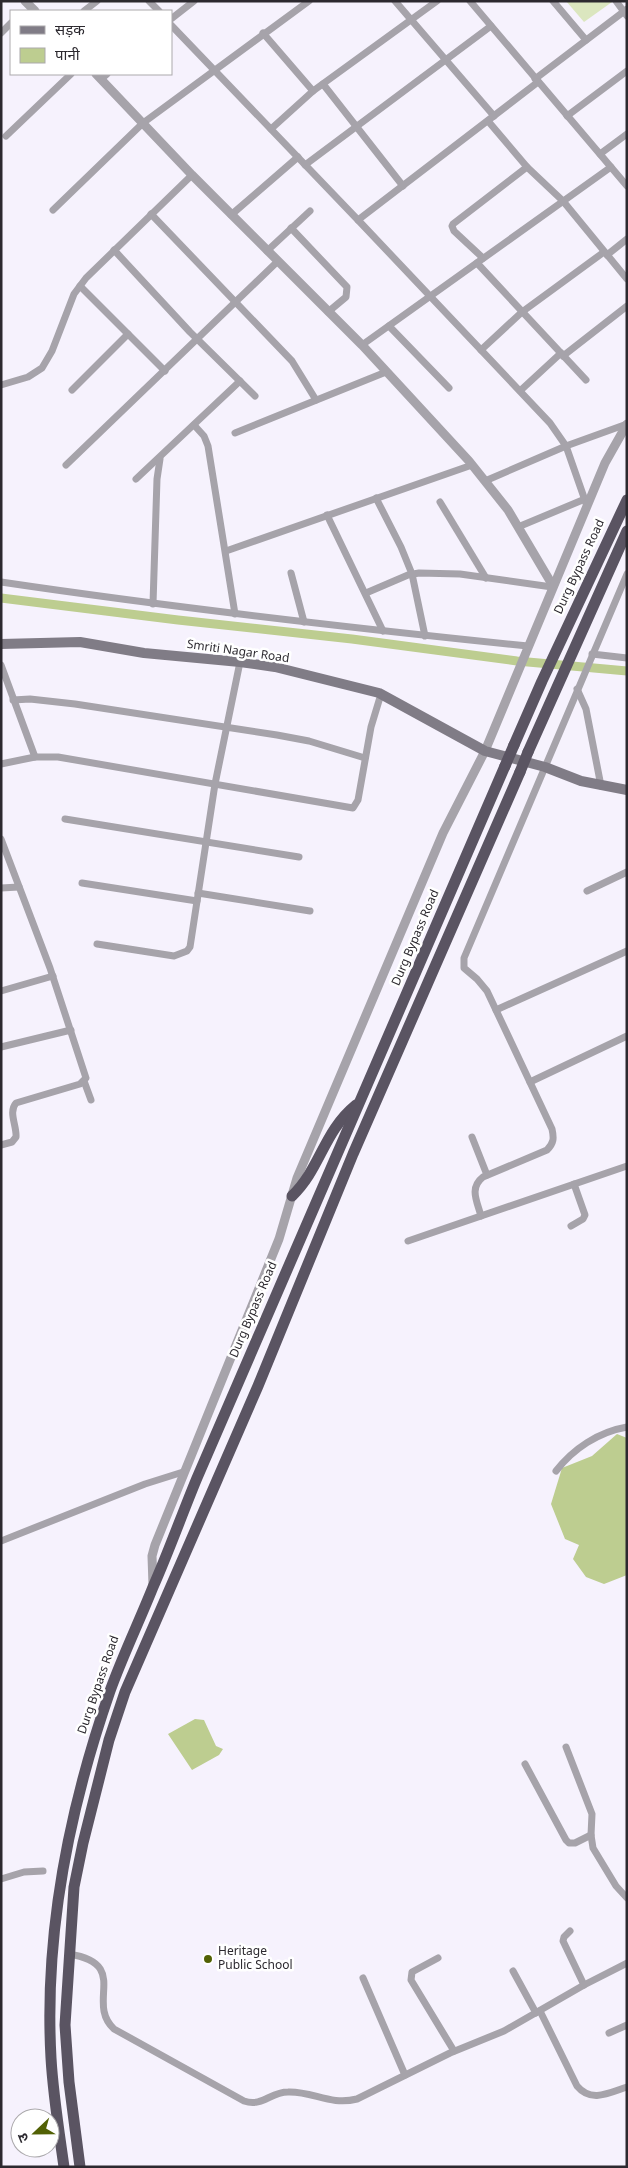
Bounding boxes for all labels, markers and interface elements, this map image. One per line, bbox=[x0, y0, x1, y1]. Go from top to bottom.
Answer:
legend bbox=[10, 10, 172, 75]
text: सड़क bbox=[55, 22, 85, 41]
text: पानी bbox=[55, 47, 81, 66]
street label: Durg Bypass Road bbox=[551, 517, 609, 617]
street label: Smriti Nagar Road bbox=[186, 637, 290, 667]
street label: Durg Bypass Road bbox=[389, 887, 443, 989]
street label: Durg Bypass Road bbox=[227, 1259, 281, 1361]
street label: Durg Bypass Road bbox=[75, 1634, 123, 1736]
place label: Heritage Public School bbox=[218, 1944, 293, 1974]
marker: Heritage Public School bbox=[202, 1953, 214, 1965]
north arrow bbox=[10, 2108, 60, 2158]
text: उ bbox=[14, 2129, 35, 2145]

